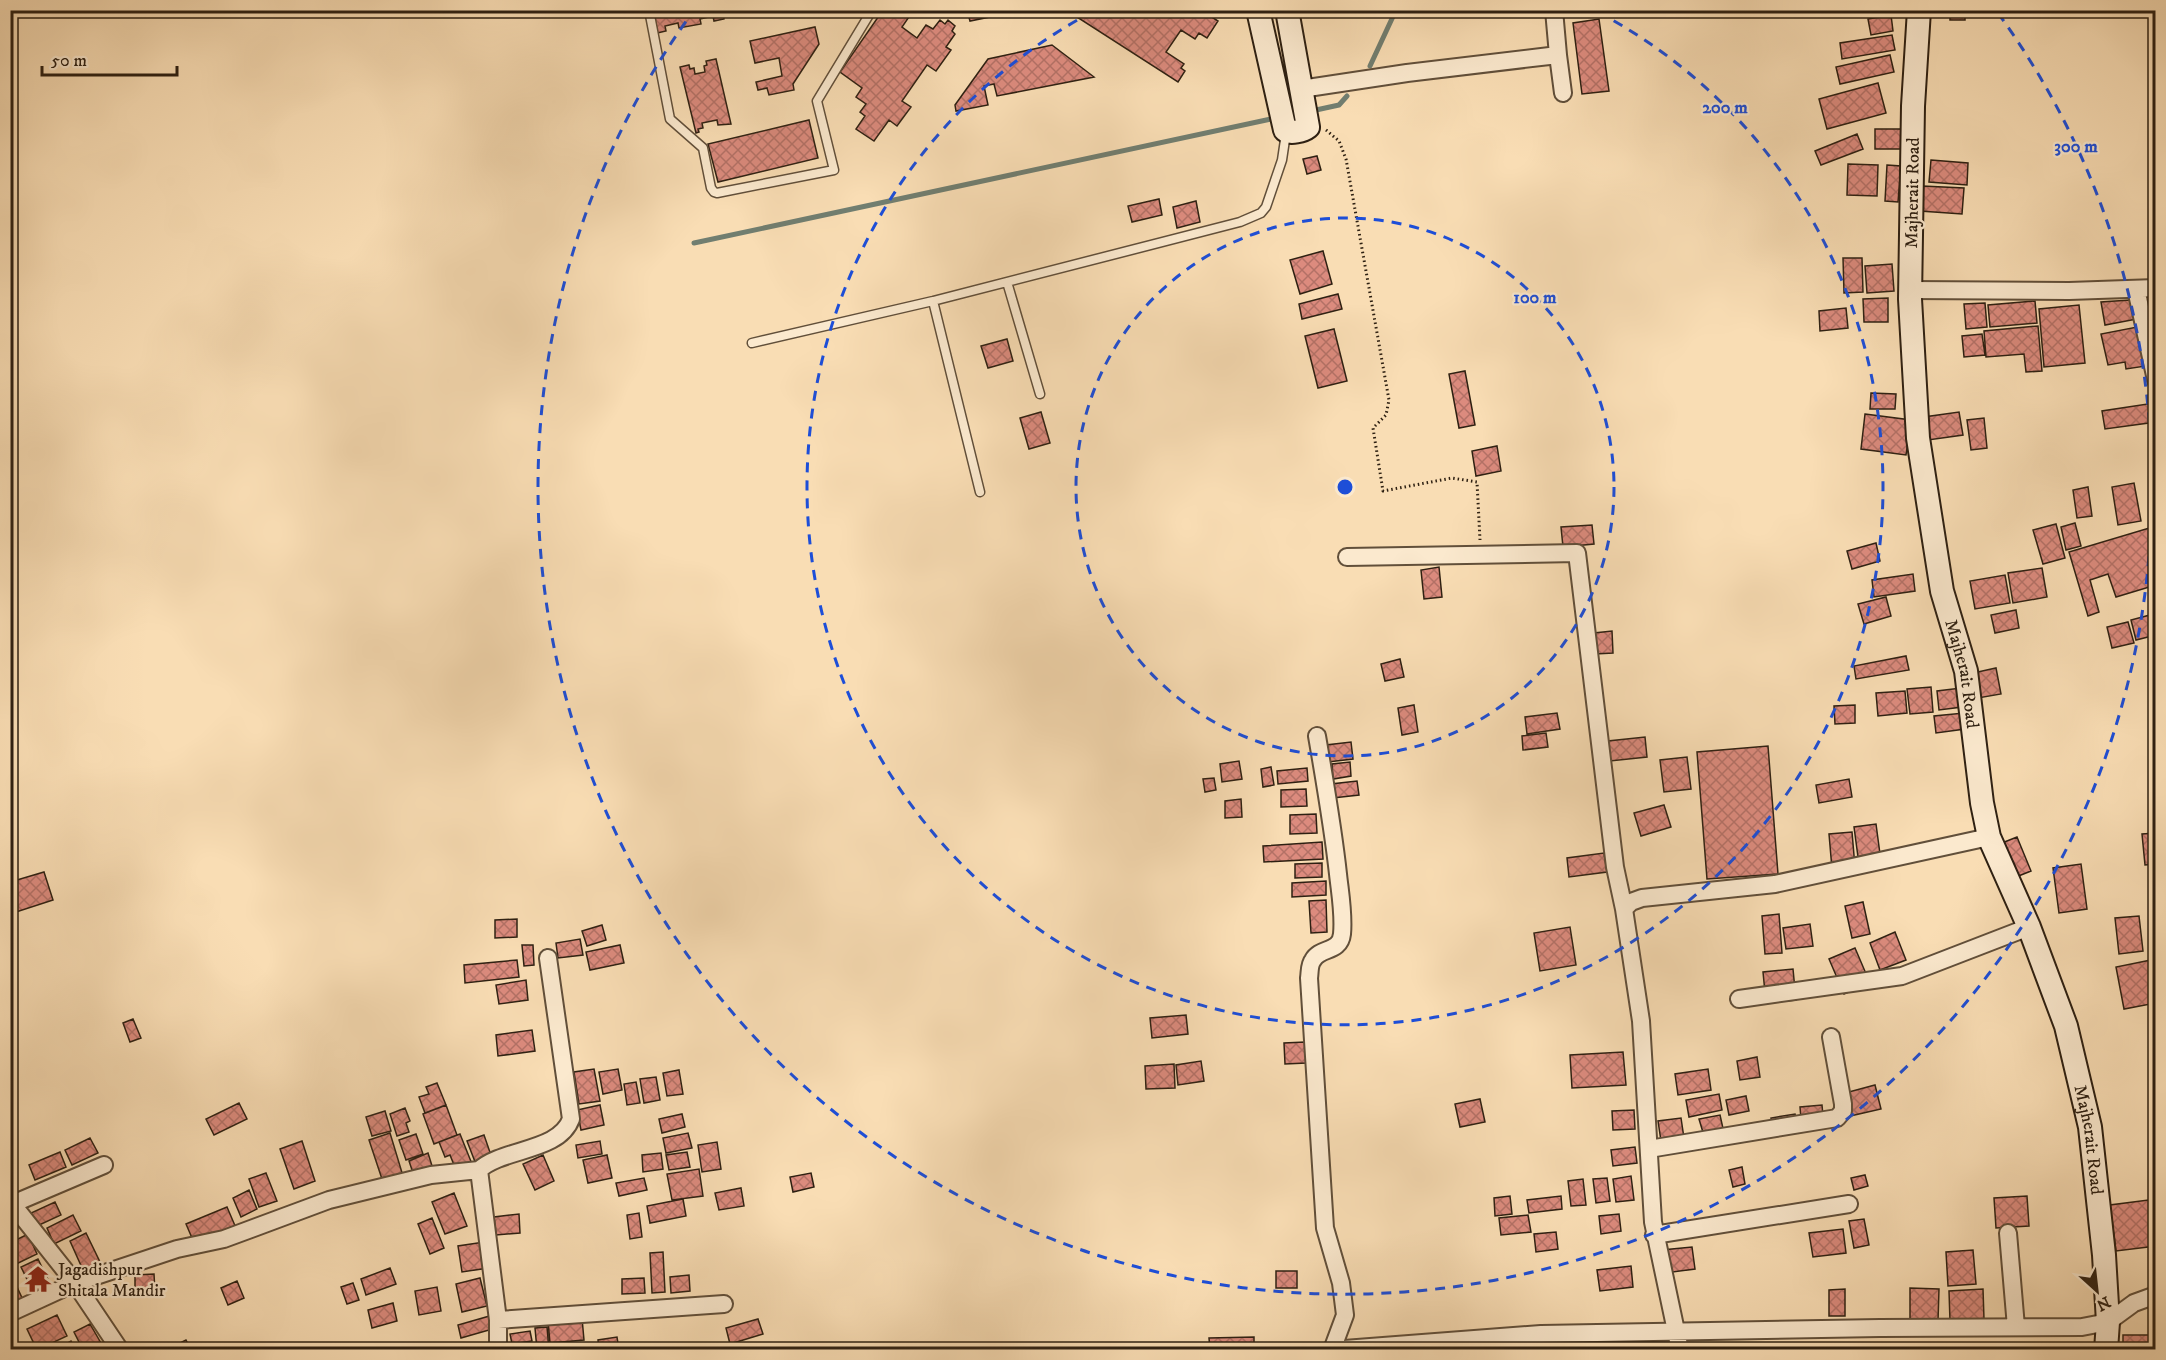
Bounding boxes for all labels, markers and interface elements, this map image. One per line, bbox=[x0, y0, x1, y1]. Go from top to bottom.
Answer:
scale bar bbox=[42, 39, 177, 77]
text: 50 m bbox=[51, 50, 87, 72]
text: 200 m bbox=[1702, 97, 1748, 119]
text: 300 m bbox=[2054, 136, 2098, 158]
street label: Majherait Road bbox=[1901, 137, 1925, 249]
text: 100 m bbox=[1513, 287, 1557, 309]
centre of rings bbox=[1335, 477, 1355, 497]
street label: Majherait Road bbox=[1939, 617, 1983, 730]
street label: Majherait Road bbox=[2068, 1083, 2107, 1196]
place label: Jagadishpur Shitala Mandir bbox=[56, 1259, 166, 1302]
north arrow bbox=[2067, 1261, 2127, 1321]
temple icon: Jagadishpur Shitala Mandir bbox=[23, 1264, 53, 1294]
text: N bbox=[2093, 1292, 2114, 1315]

